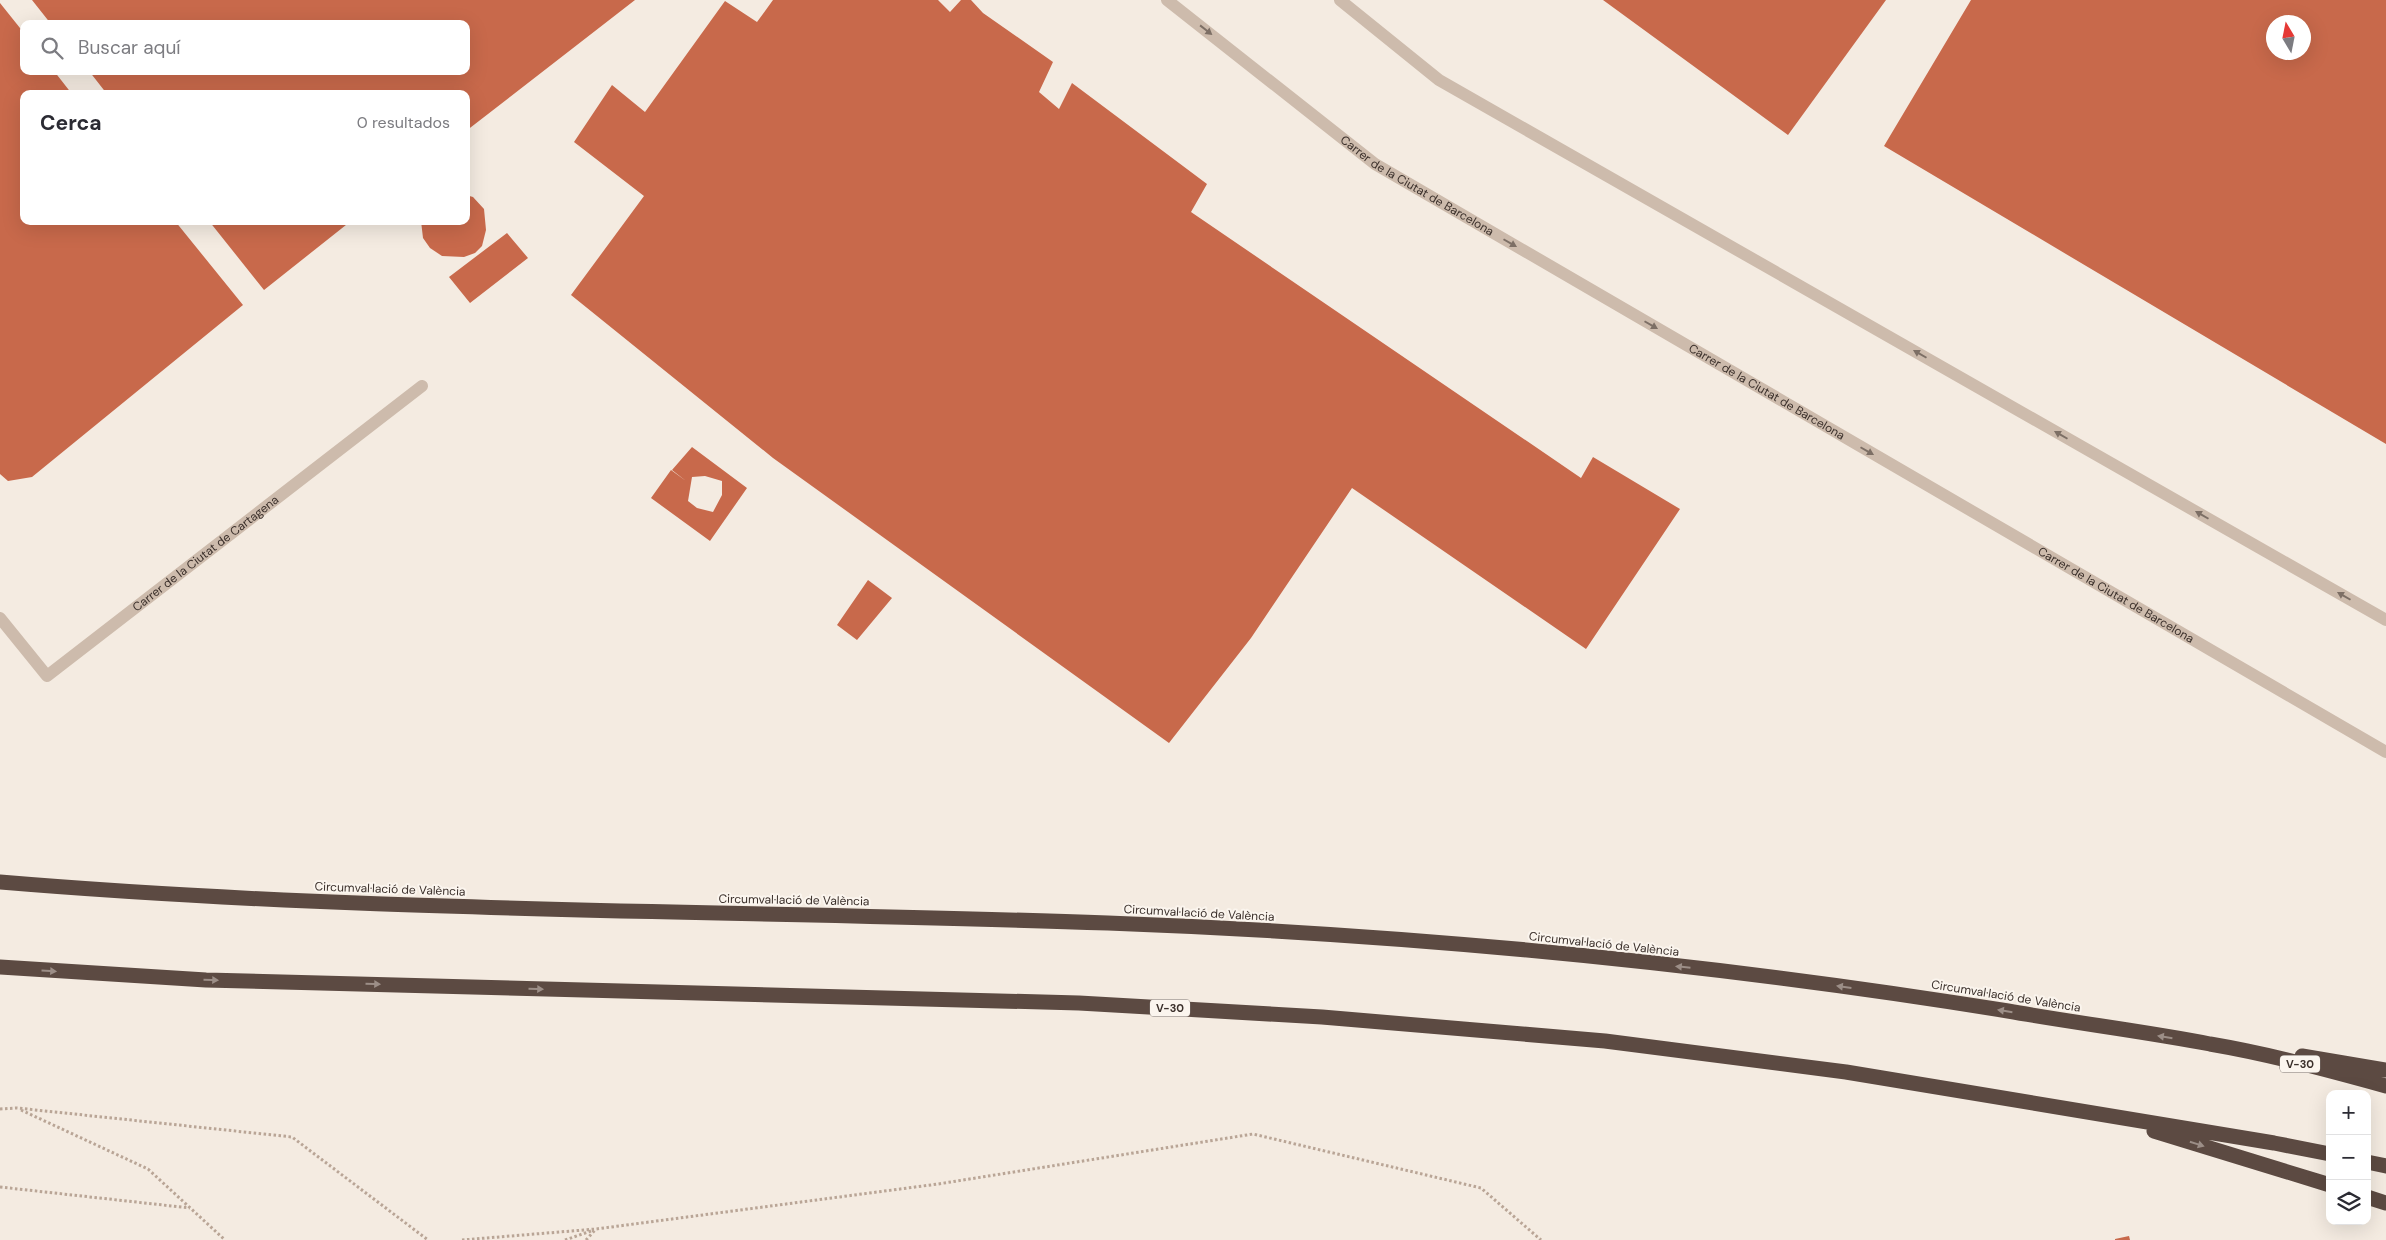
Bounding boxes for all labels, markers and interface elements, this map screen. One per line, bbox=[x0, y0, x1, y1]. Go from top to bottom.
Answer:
north arrow bbox=[2266, 15, 2311, 60]
search box bbox=[20, 20, 470, 75]
one-way arrow bbox=[1199, 25, 1212, 36]
icon: search bbox=[38, 34, 66, 62]
text: Buscar aquí bbox=[78, 35, 181, 60]
text: Cerca bbox=[40, 109, 102, 137]
text: 0 resultados bbox=[357, 112, 450, 133]
street label: Carrer de la Ciutat de Barcelona bbox=[1337, 132, 1497, 239]
one-way arrow bbox=[1503, 239, 1518, 247]
one-way arrow bbox=[1644, 320, 1657, 329]
street label: Carrer de la Ciutat de Barcelona bbox=[1686, 340, 1848, 444]
one-way arrow bbox=[1914, 350, 1927, 359]
one-way arrow bbox=[2055, 430, 2068, 439]
one-way arrow bbox=[1860, 446, 1873, 455]
street label: Carrer de la Ciutat de Cartagena bbox=[129, 492, 282, 615]
one-way arrow bbox=[2196, 511, 2209, 520]
street label: Carrer de la Ciutat de Barcelona bbox=[2035, 543, 2197, 647]
one-way arrow bbox=[2337, 591, 2350, 600]
street label: Circumval·lació de València bbox=[314, 878, 466, 900]
street label: Circumval·lació de València bbox=[718, 891, 870, 909]
street label: Circumval·lació de València bbox=[1123, 901, 1275, 925]
street label: Circumval·lació de València bbox=[1528, 928, 1680, 960]
one-way arrow bbox=[1674, 963, 1690, 971]
one-way arrow bbox=[41, 968, 57, 976]
one-way arrow bbox=[203, 976, 219, 984]
street label: Circumval·lació de València bbox=[1930, 976, 2082, 1016]
one-way arrow bbox=[365, 981, 381, 989]
one-way arrow bbox=[1836, 983, 1852, 991]
one-way arrow bbox=[528, 985, 544, 993]
road number: V-30 bbox=[1150, 1000, 1190, 1016]
one-way arrow bbox=[1996, 1007, 2012, 1015]
one-way arrow bbox=[2157, 1032, 2173, 1040]
road number: V-30 bbox=[2280, 1056, 2320, 1072]
map controls bbox=[2326, 1090, 2371, 1225]
button: + bbox=[2326, 1090, 2371, 1135]
button: − bbox=[2326, 1135, 2371, 1180]
one-way arrow bbox=[2189, 1141, 2204, 1149]
button: layers bbox=[2326, 1180, 2371, 1225]

